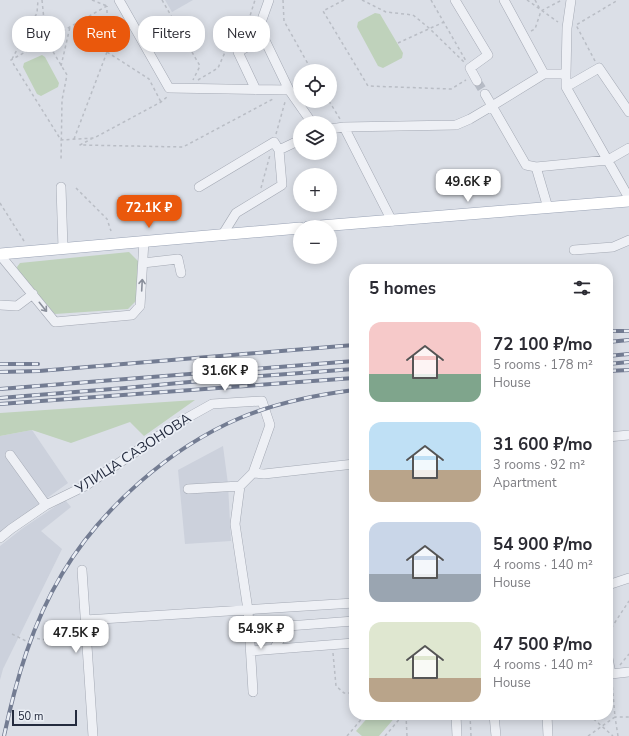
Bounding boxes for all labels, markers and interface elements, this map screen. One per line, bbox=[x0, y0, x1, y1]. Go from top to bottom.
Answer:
chip: Buy bbox=[12, 16, 65, 52]
chip: Rent bbox=[73, 16, 130, 52]
chip: Filters bbox=[138, 16, 205, 52]
chip: New bbox=[213, 16, 270, 52]
map controls bbox=[293, 64, 337, 264]
button: locate bbox=[293, 64, 337, 108]
button: layers bbox=[293, 116, 337, 160]
button: + bbox=[293, 168, 337, 212]
pin: 49.6K ₽ bbox=[431, 169, 505, 203]
text: 49.6K ₽ bbox=[445, 173, 491, 191]
pin: 72.1K ₽ bbox=[112, 195, 186, 229]
text: 72.1K ₽ bbox=[126, 199, 172, 217]
button: − bbox=[293, 220, 337, 264]
text: 5 homes bbox=[369, 277, 436, 300]
icon: filters bbox=[571, 277, 593, 299]
one-way arrow bbox=[138, 279, 145, 292]
one-way arrow bbox=[38, 301, 47, 312]
text: 72 100 ₽/mo bbox=[493, 333, 592, 356]
icon: home bbox=[401, 338, 449, 386]
text: 5 rooms · 178 m² bbox=[493, 356, 593, 374]
pin: 31.6K ₽ bbox=[188, 358, 262, 392]
text: 31.6K ₽ bbox=[202, 362, 248, 380]
text: House bbox=[493, 374, 531, 392]
street label: УЛИЦА САЗОНОВА bbox=[71, 409, 195, 499]
text: 31 600 ₽/mo bbox=[493, 433, 592, 456]
icon: home bbox=[401, 438, 449, 486]
text: 3 rooms · 92 m² bbox=[493, 456, 585, 474]
text: Apartment bbox=[493, 474, 556, 492]
text: 54 900 ₽/mo bbox=[493, 533, 592, 556]
icon: home bbox=[401, 538, 449, 586]
text: 4 rooms · 140 m² bbox=[493, 556, 593, 574]
text: House bbox=[493, 574, 531, 592]
pin: 54.9K ₽ bbox=[224, 616, 298, 650]
pin: 47.5K ₽ bbox=[39, 620, 113, 654]
text: 54.9K ₽ bbox=[238, 620, 284, 638]
text: 47.5K ₽ bbox=[53, 624, 99, 642]
text: 47 500 ₽/mo bbox=[493, 633, 592, 656]
icon: home bbox=[401, 638, 449, 686]
text: 4 rooms · 140 m² bbox=[493, 656, 593, 674]
text: House bbox=[493, 674, 531, 692]
scale bar bbox=[12, 708, 77, 727]
text: 50 m bbox=[18, 709, 43, 724]

